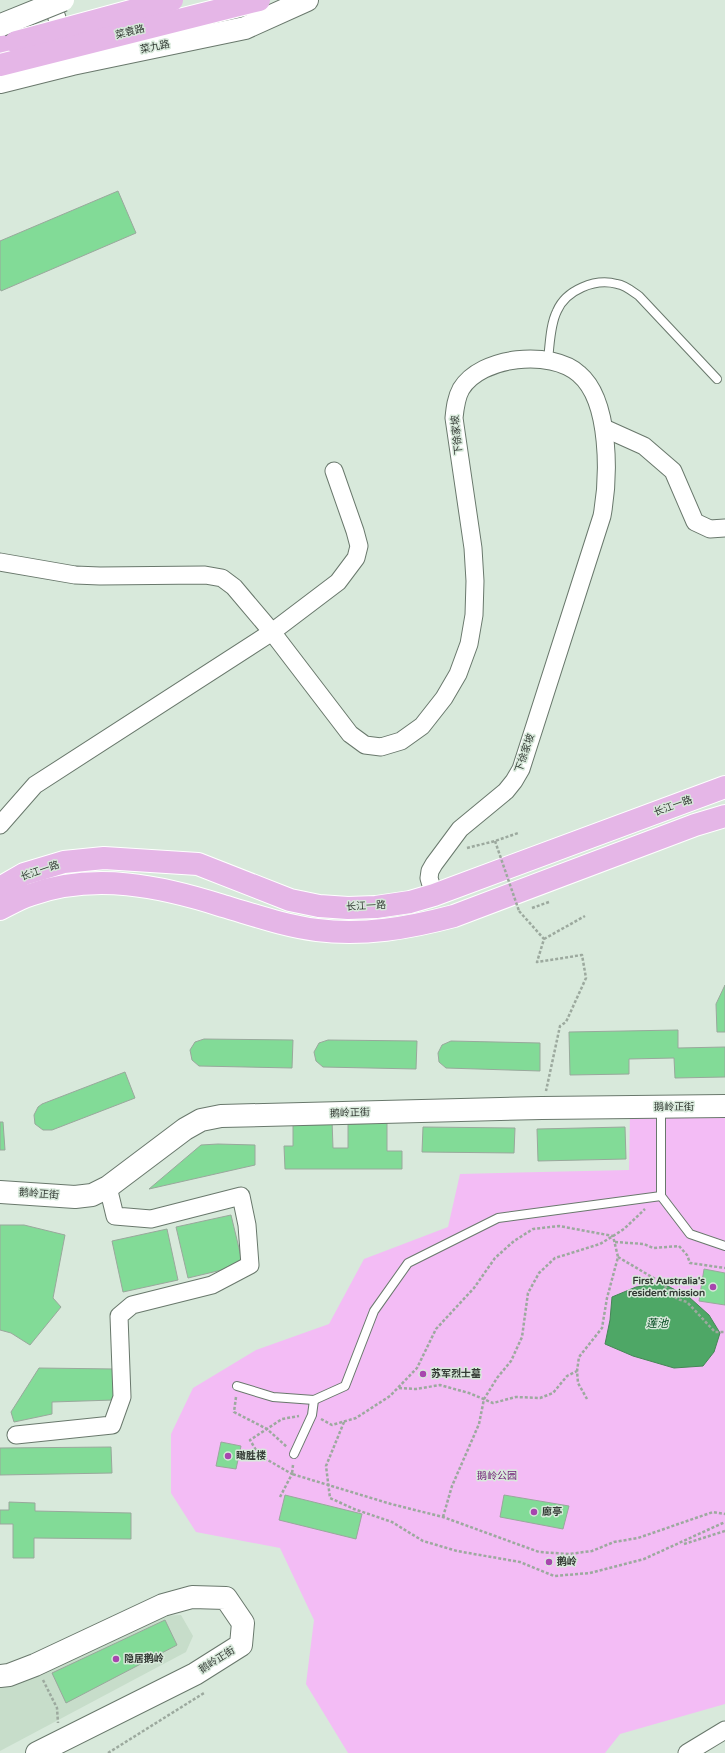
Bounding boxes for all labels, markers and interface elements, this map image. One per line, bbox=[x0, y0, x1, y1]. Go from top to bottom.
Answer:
street label: 菜袁路 bbox=[114, 23, 146, 41]
street label: 菜九路 bbox=[139, 38, 171, 56]
street label: 下徐家坡 bbox=[449, 414, 465, 456]
street label: 下徐家坡 bbox=[513, 732, 537, 774]
street label: 长江一路 bbox=[652, 794, 694, 818]
street label: 长江一路 bbox=[19, 859, 61, 883]
street label: 长江一路 bbox=[346, 899, 386, 913]
street label: 鹅岭正街 bbox=[654, 1101, 694, 1113]
street label: 鹅岭正街 bbox=[330, 1106, 370, 1120]
street label: 鹅岭正街 bbox=[19, 1187, 59, 1201]
place label: First Australia's resident mission bbox=[628, 1275, 705, 1299]
marker: First Australia's resident mission bbox=[708, 1282, 718, 1292]
water label: 莲池 bbox=[646, 1317, 669, 1330]
place label: 苏军烈士墓 bbox=[431, 1368, 481, 1380]
marker: 苏军烈士墓 bbox=[418, 1369, 428, 1379]
place label: 瞰胜楼 bbox=[236, 1450, 266, 1462]
marker: 瞰胜楼 bbox=[223, 1451, 233, 1461]
park label: 鹅岭公园 bbox=[477, 1470, 517, 1482]
place label: 廊亭 bbox=[542, 1506, 562, 1518]
marker: 廊亭 bbox=[529, 1507, 539, 1517]
place label: 鹅岭 bbox=[557, 1555, 577, 1568]
marker: 鹅岭 bbox=[544, 1557, 554, 1567]
street label: 鹅岭正街 bbox=[197, 1644, 237, 1676]
place label: 隐居鹅岭 bbox=[124, 1652, 164, 1665]
marker: 隐居鹅岭 bbox=[111, 1654, 121, 1664]

